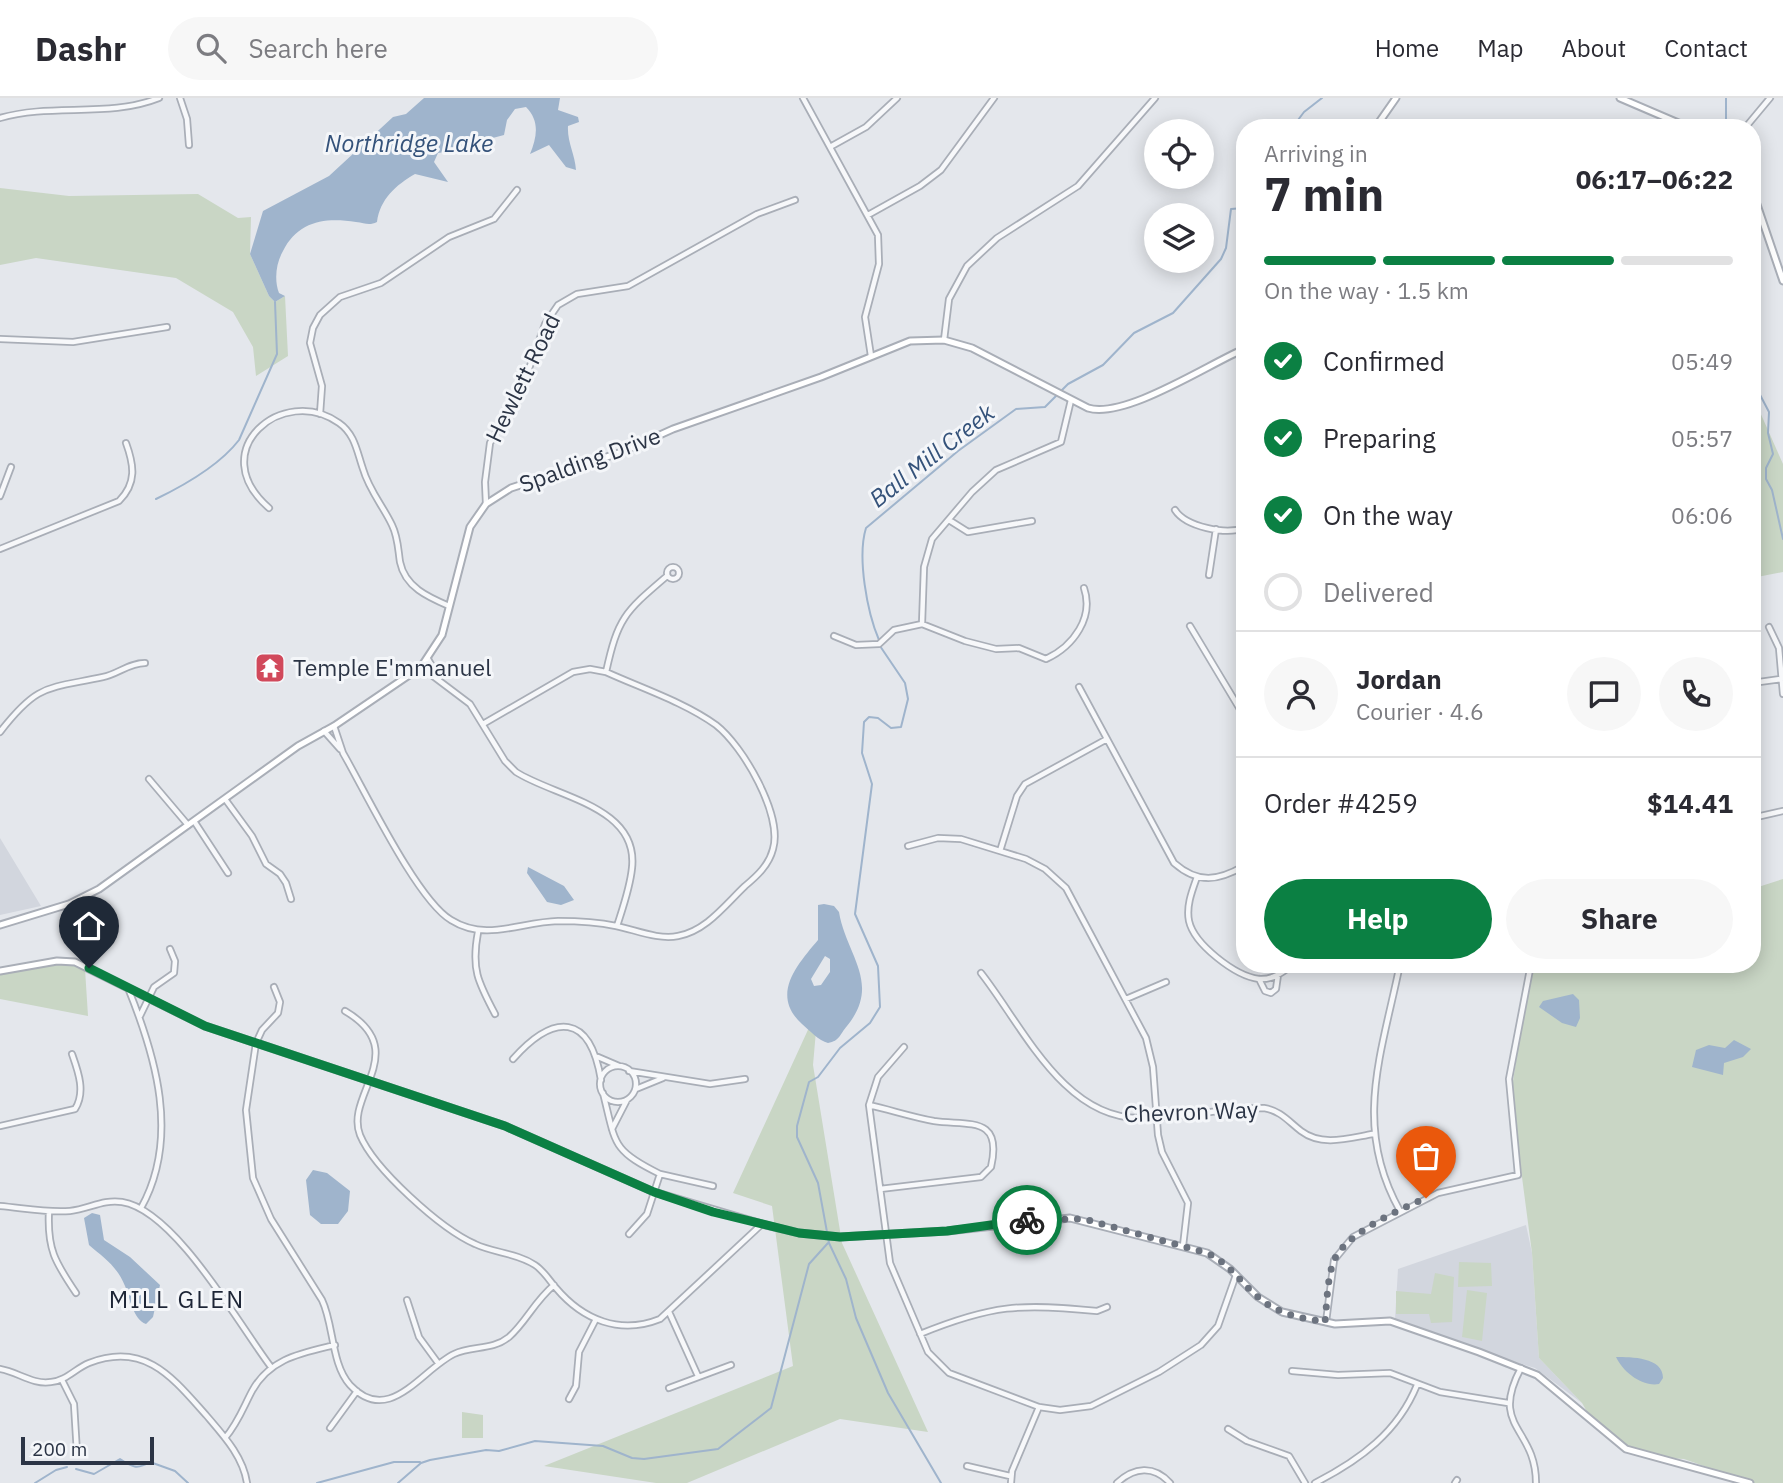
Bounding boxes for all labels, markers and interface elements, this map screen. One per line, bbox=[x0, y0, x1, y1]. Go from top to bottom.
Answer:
search box bbox=[168, 17, 658, 80]
text: Dashr bbox=[35, 27, 126, 70]
icon: search bbox=[192, 29, 230, 67]
text: Search here bbox=[248, 31, 388, 65]
text: Home bbox=[1375, 32, 1439, 64]
text: Map bbox=[1477, 32, 1523, 64]
text: About bbox=[1561, 32, 1626, 64]
text: Contact bbox=[1664, 32, 1748, 64]
map controls bbox=[1144, 119, 1214, 273]
button: locate bbox=[1144, 119, 1214, 189]
water label: Northridge Lake bbox=[325, 127, 493, 159]
text: Arriving in bbox=[1264, 138, 1368, 168]
text: 06:17–06:22 bbox=[1576, 162, 1733, 196]
text: 7 min bbox=[1264, 164, 1384, 224]
button: layers bbox=[1144, 203, 1214, 273]
text: On the way · 1.5 km bbox=[1264, 275, 1469, 305]
street label: Hewlett Road bbox=[478, 308, 566, 447]
icon: check bbox=[1264, 342, 1302, 380]
text: Confirmed bbox=[1323, 344, 1445, 378]
text: 05:49 bbox=[1671, 346, 1733, 376]
water label: Ball Mill Creek bbox=[862, 396, 1001, 514]
icon: check bbox=[1264, 419, 1302, 457]
street label: Spalding Drive bbox=[515, 420, 664, 499]
text: Preparing bbox=[1323, 421, 1436, 455]
text: 05:57 bbox=[1671, 423, 1733, 453]
icon: check bbox=[1264, 496, 1302, 534]
text: On the way bbox=[1323, 498, 1453, 532]
text: 06:06 bbox=[1671, 500, 1733, 530]
text: Delivered bbox=[1323, 575, 1434, 609]
temple icon: Temple E'mmanuel bbox=[253, 651, 287, 685]
place label: Temple E'mmanuel bbox=[293, 652, 491, 682]
button: person bbox=[1264, 657, 1338, 731]
button: chat bbox=[1567, 657, 1641, 731]
button: phone bbox=[1659, 657, 1733, 731]
text: Jordan bbox=[1356, 662, 1442, 696]
text: Courier · 4.6 bbox=[1356, 696, 1484, 726]
text: Order #4259 bbox=[1264, 786, 1418, 820]
text: $14.41 bbox=[1647, 786, 1733, 820]
button: Help bbox=[1264, 879, 1492, 959]
button: Share bbox=[1506, 879, 1733, 959]
pin bbox=[59, 896, 119, 968]
icon: home bbox=[70, 907, 108, 945]
street label: Chevron Way bbox=[1123, 1094, 1259, 1128]
pin bbox=[1396, 1126, 1456, 1198]
icon: bag bbox=[1407, 1137, 1445, 1175]
courier bbox=[992, 1185, 1062, 1255]
icon: bike bbox=[1008, 1201, 1046, 1239]
district label: MILL GLEN bbox=[109, 1283, 245, 1315]
scale bar bbox=[21, 1434, 154, 1466]
text: 200 m bbox=[32, 1437, 87, 1461]

